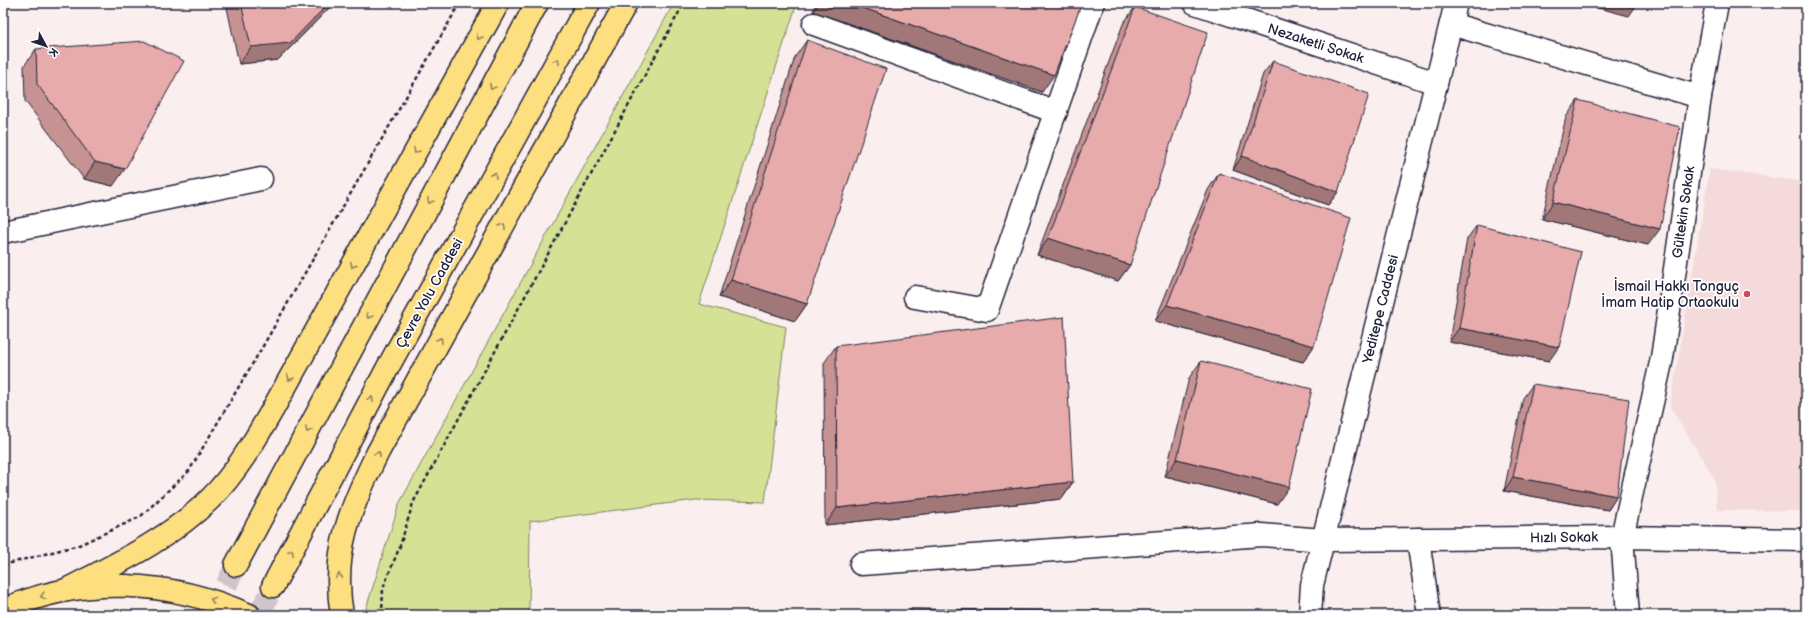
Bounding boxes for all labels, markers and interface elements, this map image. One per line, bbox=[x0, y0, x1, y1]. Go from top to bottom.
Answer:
street label: Nezaketli Sokak bbox=[1266, 20, 1366, 67]
north arrow bbox=[26, 26, 66, 66]
one-way arrow bbox=[476, 33, 483, 40]
text: K bbox=[46, 45, 61, 60]
one-way arrow bbox=[552, 58, 560, 65]
one-way arrow bbox=[489, 82, 497, 90]
one-way arrow bbox=[413, 147, 421, 154]
street label: Gültekin Sokak bbox=[1669, 165, 1698, 259]
one-way arrow bbox=[490, 172, 497, 179]
one-way arrow bbox=[428, 197, 435, 204]
one-way arrow bbox=[499, 223, 506, 230]
street label: Çevre Yolu Caddesi bbox=[392, 235, 467, 351]
street label: Yeditepe Caddesi bbox=[1359, 253, 1402, 366]
one-way arrow bbox=[350, 261, 358, 268]
place label: İsmail Hakkı Tonguç İmam Hatip Ortaokulu bbox=[1601, 277, 1739, 311]
marker: İsmail Hakkı Tonguç İmam Hatip Ortaokulu bbox=[1742, 289, 1752, 299]
one-way arrow bbox=[366, 311, 374, 319]
one-way arrow bbox=[436, 337, 443, 344]
one-way arrow bbox=[288, 374, 295, 382]
one-way arrow bbox=[367, 396, 374, 404]
one-way arrow bbox=[305, 426, 312, 434]
one-way arrow bbox=[373, 450, 380, 458]
street label: Hızlı Sokak bbox=[1530, 528, 1598, 547]
one-way arrow bbox=[286, 549, 294, 556]
one-way arrow bbox=[335, 573, 344, 579]
one-way arrow bbox=[40, 591, 47, 599]
one-way arrow bbox=[209, 597, 216, 605]

